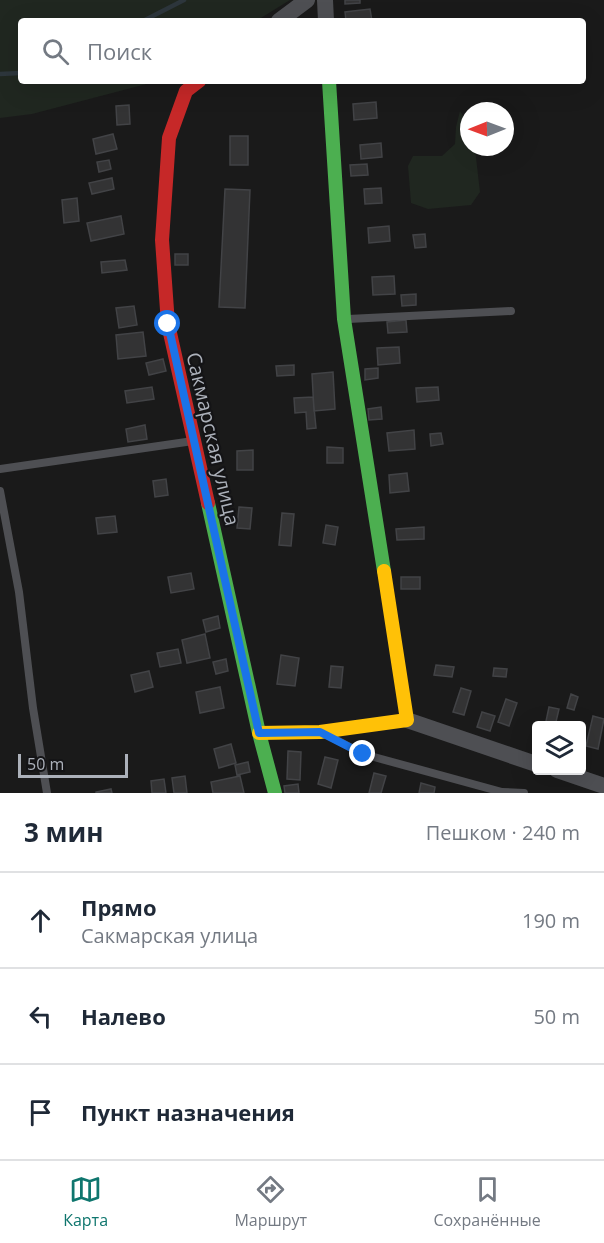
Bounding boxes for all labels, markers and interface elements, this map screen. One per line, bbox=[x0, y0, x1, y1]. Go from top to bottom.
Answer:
search box bbox=[18, 18, 586, 84]
icon: search bbox=[39, 35, 72, 68]
text: Поиск bbox=[87, 36, 152, 66]
north arrow bbox=[460, 102, 514, 156]
route start bbox=[154, 310, 180, 336]
street label: Сакмарская улица bbox=[180, 350, 247, 528]
map controls bbox=[532, 721, 586, 775]
button: layers bbox=[532, 721, 586, 775]
route end bbox=[349, 740, 375, 766]
scale bar bbox=[18, 751, 128, 778]
text: 50 m bbox=[27, 753, 64, 775]
text: 3 мин bbox=[24, 814, 104, 850]
text: Пешком · 240 m bbox=[426, 819, 580, 846]
text: Прямо bbox=[81, 892, 157, 922]
icon: ahead bbox=[24, 904, 57, 937]
text: 190 m bbox=[522, 907, 580, 934]
text: Сакмарская улица bbox=[81, 922, 258, 949]
icon: left bbox=[24, 1000, 57, 1033]
text: Налево bbox=[81, 1001, 166, 1031]
text: 50 m bbox=[533, 1003, 580, 1030]
icon: arrive bbox=[24, 1096, 57, 1129]
text: Пункт назначения bbox=[81, 1097, 295, 1127]
tab: Карта bbox=[63, 1173, 108, 1231]
tab: Маршрут bbox=[234, 1173, 307, 1231]
tab: Сохранённые bbox=[433, 1173, 541, 1231]

